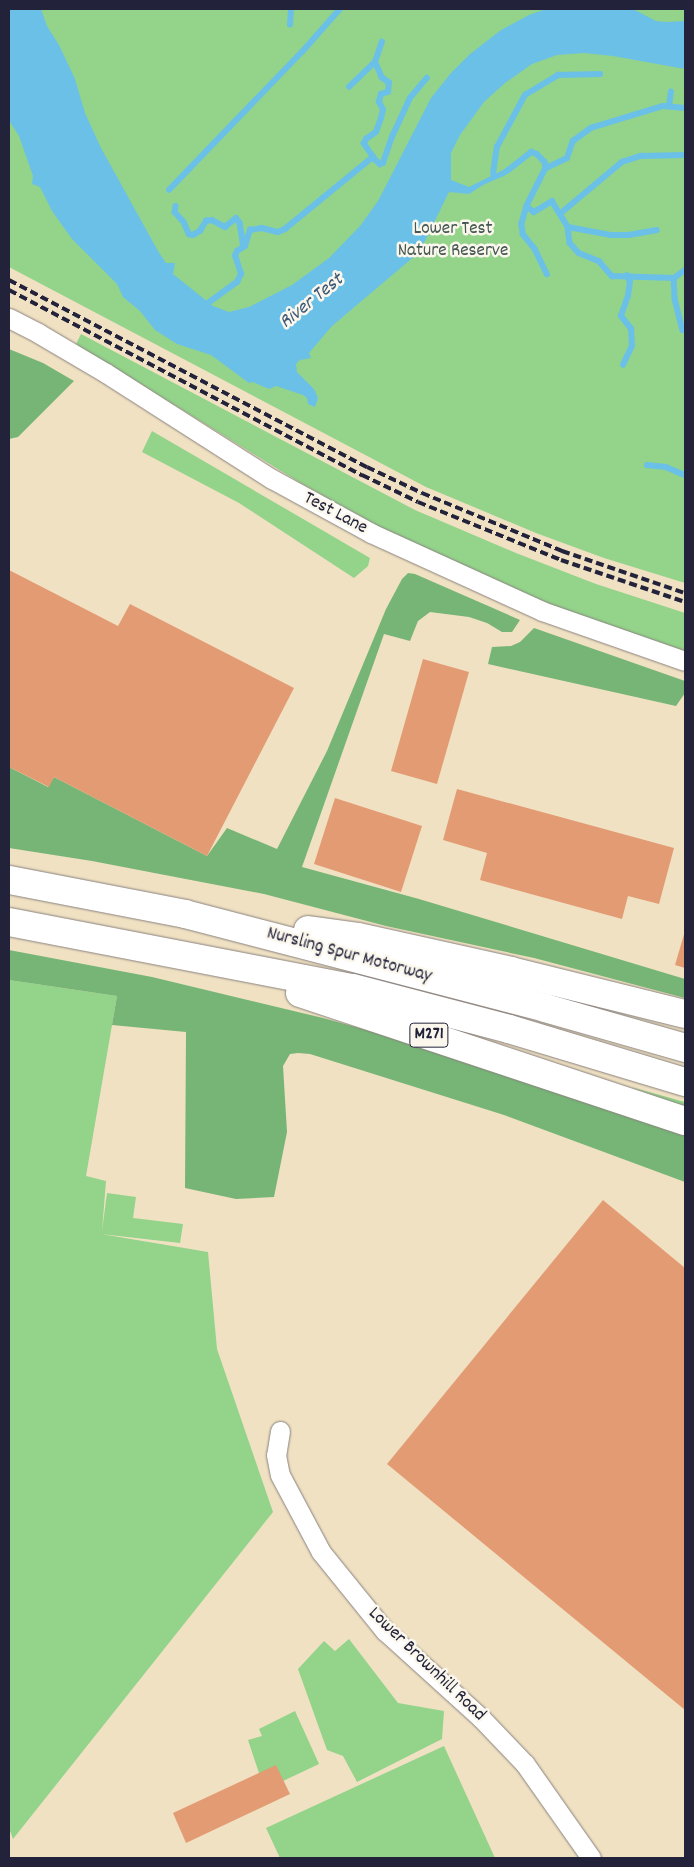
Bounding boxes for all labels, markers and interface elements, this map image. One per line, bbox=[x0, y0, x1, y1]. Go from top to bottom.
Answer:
park label: Lower Test Nature Reserve bbox=[398, 219, 508, 263]
water label: River Test bbox=[275, 269, 349, 335]
street label: Test Lane bbox=[299, 488, 371, 540]
street label: Nursling Spur Motorway bbox=[264, 923, 434, 989]
road number: M271 bbox=[409, 1020, 449, 1050]
street label: Lower Brownhill Road bbox=[362, 1603, 490, 1727]

